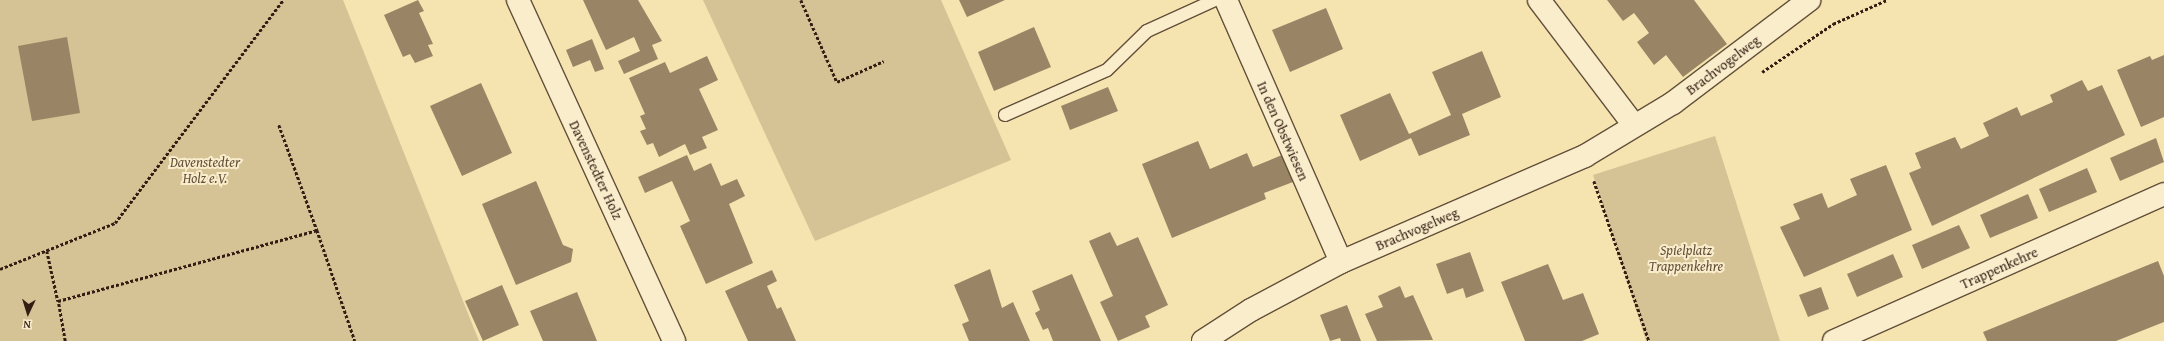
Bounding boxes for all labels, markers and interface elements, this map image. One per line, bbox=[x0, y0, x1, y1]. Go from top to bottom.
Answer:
street label: Brachvogelweg bbox=[1683, 32, 1763, 98]
street label: In den Obstwiesen bbox=[1254, 79, 1312, 183]
street label: Davenstedter Holz bbox=[566, 118, 626, 222]
park label: Davenstedter Holz e.V. bbox=[170, 154, 240, 186]
street label: Brachvogelweg bbox=[1373, 204, 1461, 254]
park label: Spielplatz Trappenkehre bbox=[1649, 242, 1723, 274]
street label: Trappenkehre bbox=[1958, 243, 2040, 293]
north arrow bbox=[8, 293, 48, 333]
text: N bbox=[23, 317, 31, 333]

